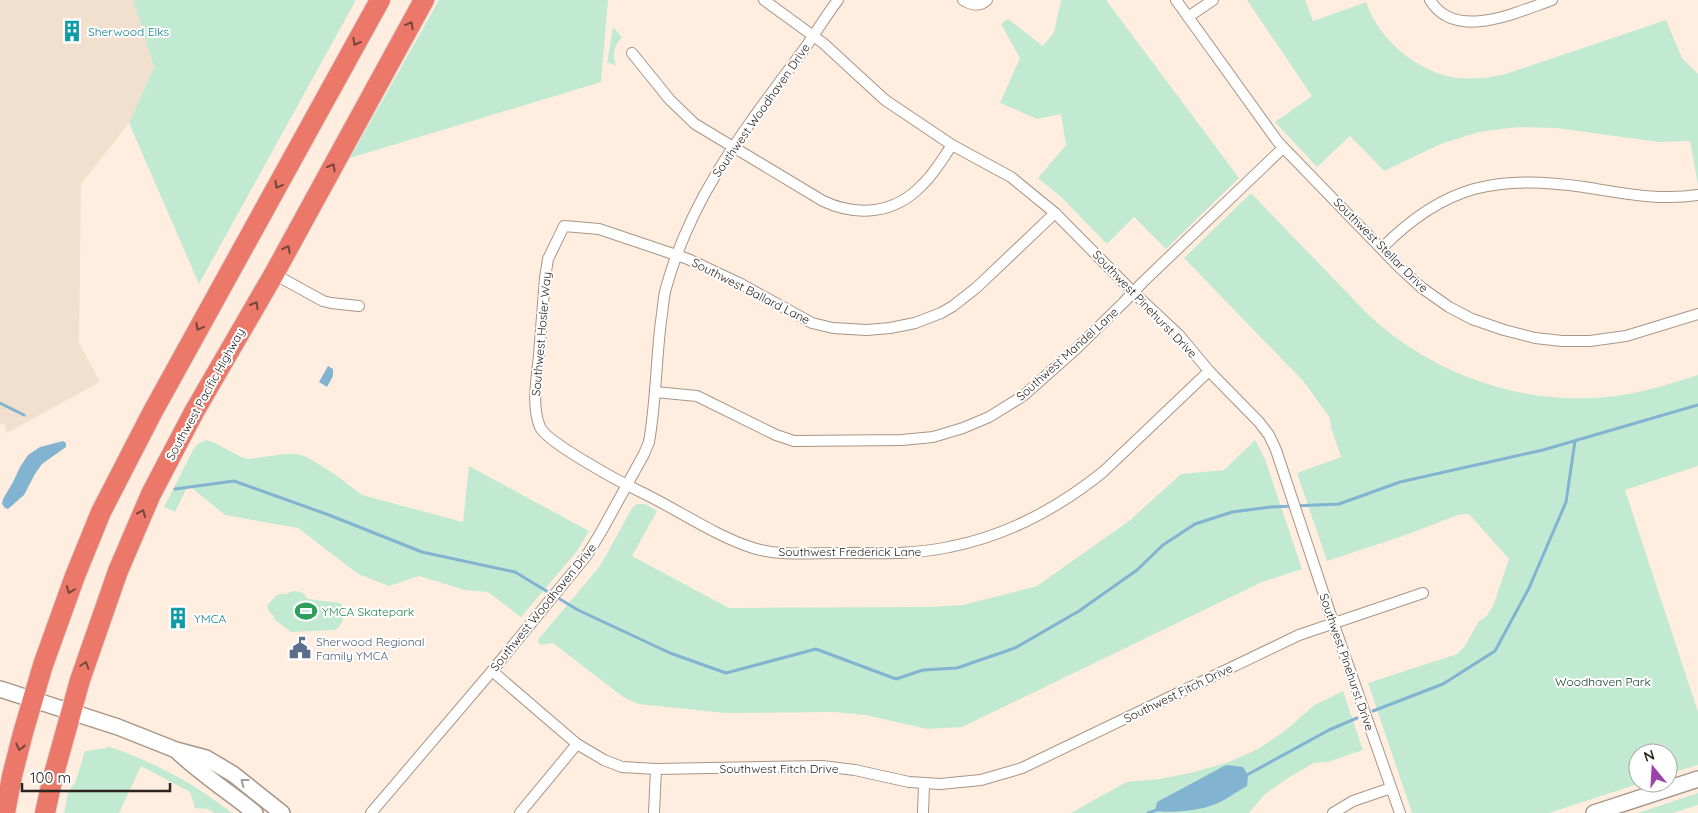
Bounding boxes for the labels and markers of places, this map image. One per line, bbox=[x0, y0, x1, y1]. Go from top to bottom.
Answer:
building icon: Sherwood Elks bbox=[59, 18, 85, 44]
place label: Sherwood Elks bbox=[88, 24, 170, 39]
sports icon: YMCA Skatepark bbox=[293, 598, 319, 624]
place label: YMCA Skatepark bbox=[322, 604, 414, 619]
building icon: YMCA bbox=[165, 605, 191, 631]
place label: YMCA bbox=[194, 611, 226, 626]
place label: Sherwood Regional Family YMCA bbox=[316, 634, 425, 663]
public building icon: Sherwood Regional Family YMCA bbox=[287, 635, 313, 661]

